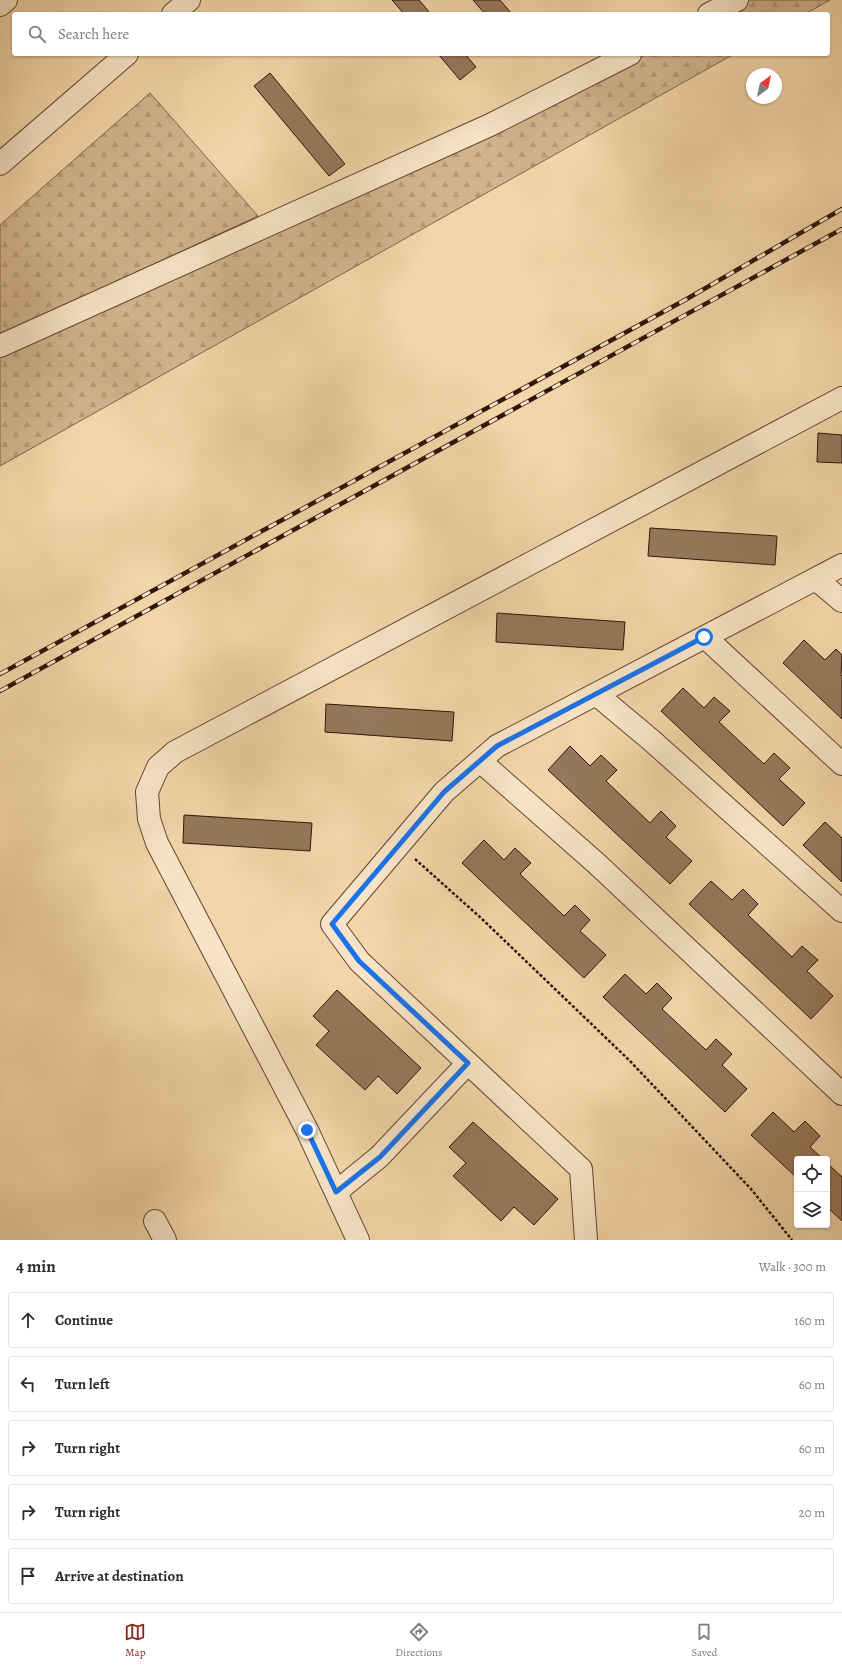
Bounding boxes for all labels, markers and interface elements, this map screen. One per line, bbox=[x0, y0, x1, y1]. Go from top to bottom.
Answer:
search box bbox=[12, 12, 830, 56]
icon: search bbox=[26, 23, 48, 45]
text: Search here bbox=[58, 24, 129, 44]
north arrow bbox=[746, 68, 782, 104]
route start bbox=[695, 628, 713, 646]
route end bbox=[298, 1121, 316, 1139]
map controls bbox=[794, 1156, 830, 1228]
button: locate bbox=[794, 1156, 830, 1192]
button: layers bbox=[794, 1192, 830, 1228]
text: 4 min bbox=[16, 1255, 56, 1278]
text: Walk · 300 m bbox=[759, 1258, 826, 1275]
icon: ahead bbox=[17, 1309, 39, 1331]
text: Continue bbox=[55, 1310, 113, 1330]
text: 160 m bbox=[794, 1312, 825, 1329]
icon: left bbox=[17, 1373, 39, 1395]
text: Turn left bbox=[55, 1374, 110, 1394]
text: 60 m bbox=[799, 1376, 825, 1393]
icon: right bbox=[17, 1437, 39, 1459]
text: Turn right bbox=[55, 1438, 120, 1458]
text: 60 m bbox=[799, 1440, 825, 1457]
icon: right bbox=[17, 1501, 39, 1523]
text: Turn right bbox=[55, 1502, 120, 1522]
text: 20 m bbox=[799, 1504, 825, 1521]
icon: arrive bbox=[17, 1565, 39, 1587]
text: Arrive at destination bbox=[55, 1566, 184, 1586]
tab: Map bbox=[124, 1621, 146, 1660]
tab: Directions bbox=[395, 1621, 443, 1660]
tab: Saved bbox=[691, 1621, 718, 1660]

